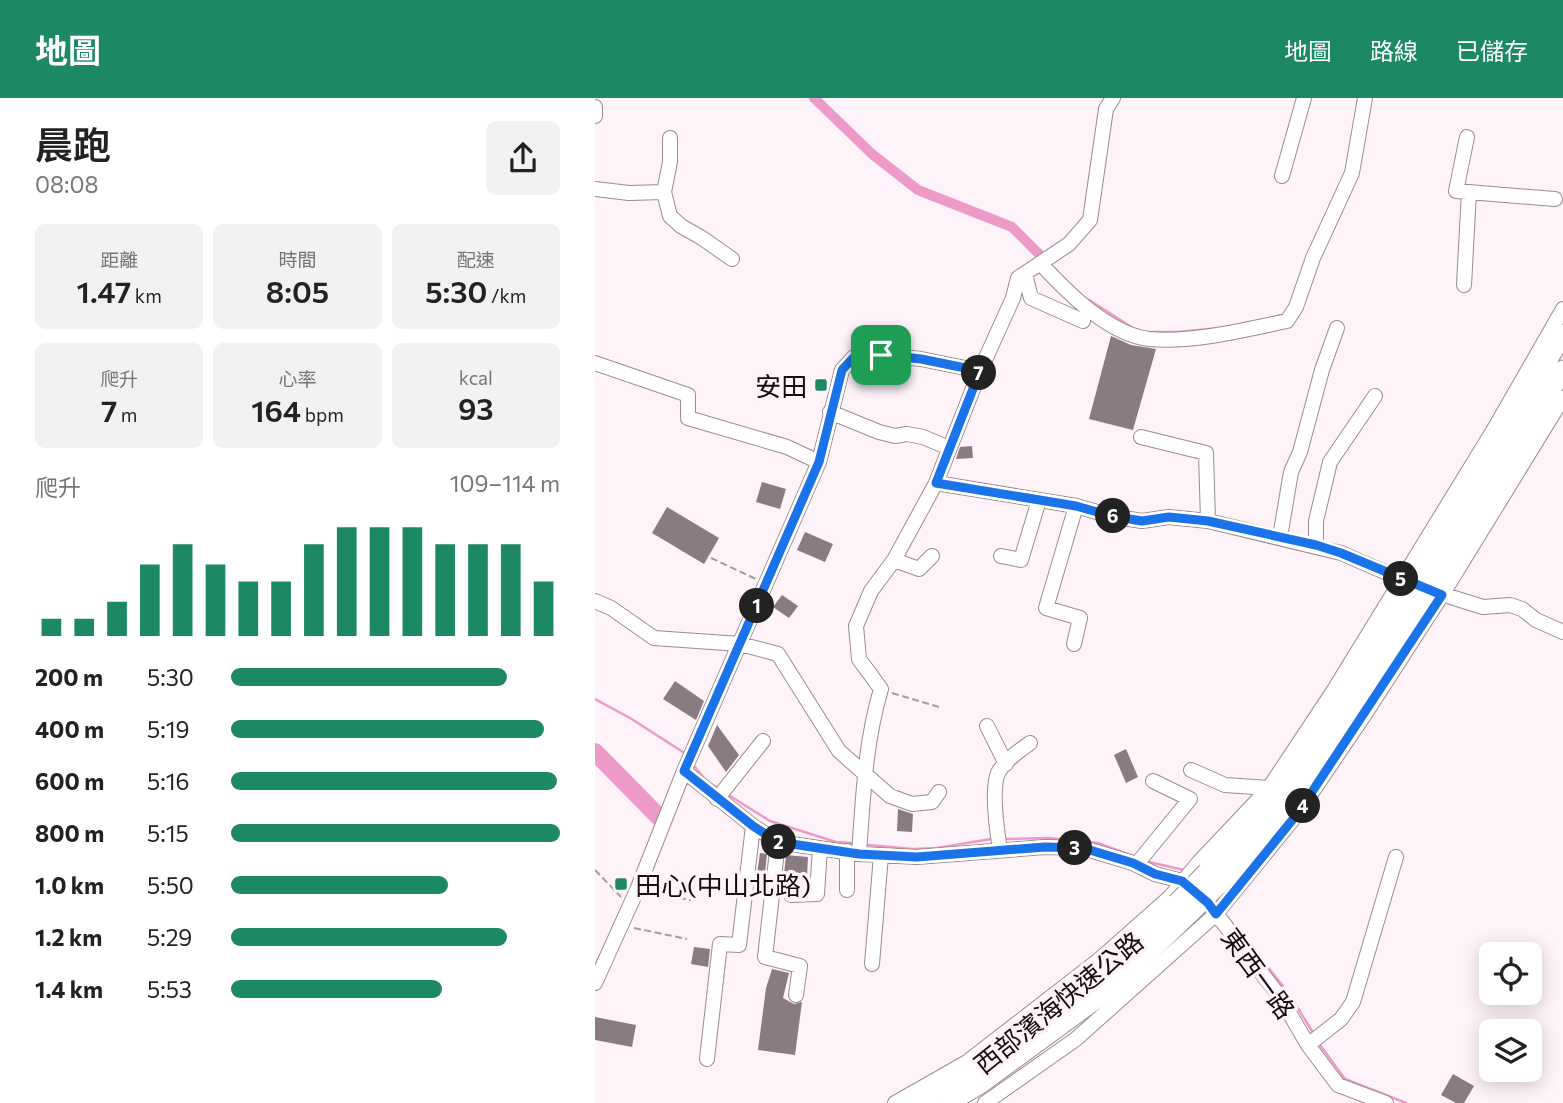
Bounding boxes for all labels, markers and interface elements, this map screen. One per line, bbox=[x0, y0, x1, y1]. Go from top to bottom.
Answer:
text: 地圖 bbox=[35, 29, 101, 70]
text: 地圖 bbox=[1284, 36, 1332, 65]
text: 路線 bbox=[1370, 36, 1418, 65]
text: 已儲存 bbox=[1456, 36, 1528, 65]
text: 晨跑 bbox=[35, 120, 111, 167]
button: share bbox=[486, 121, 560, 195]
text: 08:08 bbox=[35, 170, 98, 198]
text: 距離 bbox=[100, 248, 138, 271]
text: 時間 bbox=[278, 248, 317, 271]
text: 配速 bbox=[457, 248, 495, 271]
text: 1.47 bbox=[77, 272, 131, 309]
text: 8:05 bbox=[266, 272, 329, 309]
text: 5:30 bbox=[425, 272, 487, 309]
text: km bbox=[131, 284, 162, 307]
text: /km bbox=[487, 284, 526, 307]
pin bbox=[851, 325, 911, 385]
icon: arrive bbox=[862, 336, 900, 374]
pin: 7 bbox=[961, 356, 997, 390]
text: 7 bbox=[973, 361, 984, 384]
text: kcal bbox=[459, 366, 493, 389]
text: 爬升 bbox=[100, 367, 138, 390]
text: 心率 bbox=[278, 367, 317, 390]
place label: 安田 bbox=[755, 370, 807, 401]
marker: 安田 bbox=[813, 377, 829, 393]
text: 93 bbox=[458, 389, 494, 426]
text: 7 bbox=[101, 391, 117, 428]
text: 164 bbox=[251, 391, 301, 428]
text: m bbox=[117, 403, 137, 426]
text: bpm bbox=[301, 403, 344, 426]
text: 109–114 m bbox=[450, 469, 560, 497]
text: 爬升 bbox=[35, 473, 81, 501]
pin: 6 bbox=[1095, 498, 1131, 534]
text: 6 bbox=[1107, 504, 1118, 527]
pin: 5 bbox=[1383, 561, 1419, 596]
text: 5 bbox=[1395, 567, 1406, 590]
pin: 1 bbox=[739, 588, 775, 624]
text: 1 bbox=[752, 594, 761, 617]
text: 200 m bbox=[35, 663, 103, 691]
text: 5:30 bbox=[147, 663, 194, 691]
text: 400 m bbox=[35, 715, 104, 743]
text: 5:19 bbox=[147, 715, 189, 743]
text: 600 m bbox=[35, 767, 104, 795]
text: 5:16 bbox=[147, 767, 189, 795]
pin: 4 bbox=[1285, 788, 1321, 824]
text: 4 bbox=[1297, 794, 1308, 817]
text: 800 m bbox=[35, 819, 104, 847]
text: 5:15 bbox=[147, 819, 189, 847]
pin: 2 bbox=[761, 824, 797, 860]
text: 2 bbox=[773, 830, 784, 853]
pin: 3 bbox=[1057, 830, 1093, 866]
text: 3 bbox=[1069, 836, 1080, 859]
place label: 田心(中山北路) bbox=[635, 869, 811, 900]
text: 1.0 km bbox=[35, 871, 104, 899]
text: 5:50 bbox=[147, 871, 194, 899]
marker: 田心(中山北路) bbox=[613, 876, 629, 892]
street label: 東西一路 bbox=[1216, 922, 1302, 1024]
text: 1.2 km bbox=[35, 923, 102, 951]
text: 5:29 bbox=[147, 923, 192, 951]
street label: 西部濱海快速公路 bbox=[967, 925, 1149, 1079]
map controls bbox=[1479, 942, 1542, 1082]
button: locate bbox=[1479, 942, 1542, 1005]
text: 1.4 km bbox=[35, 975, 103, 1003]
text: 5:53 bbox=[147, 975, 192, 1003]
button: layers bbox=[1479, 1019, 1542, 1082]

